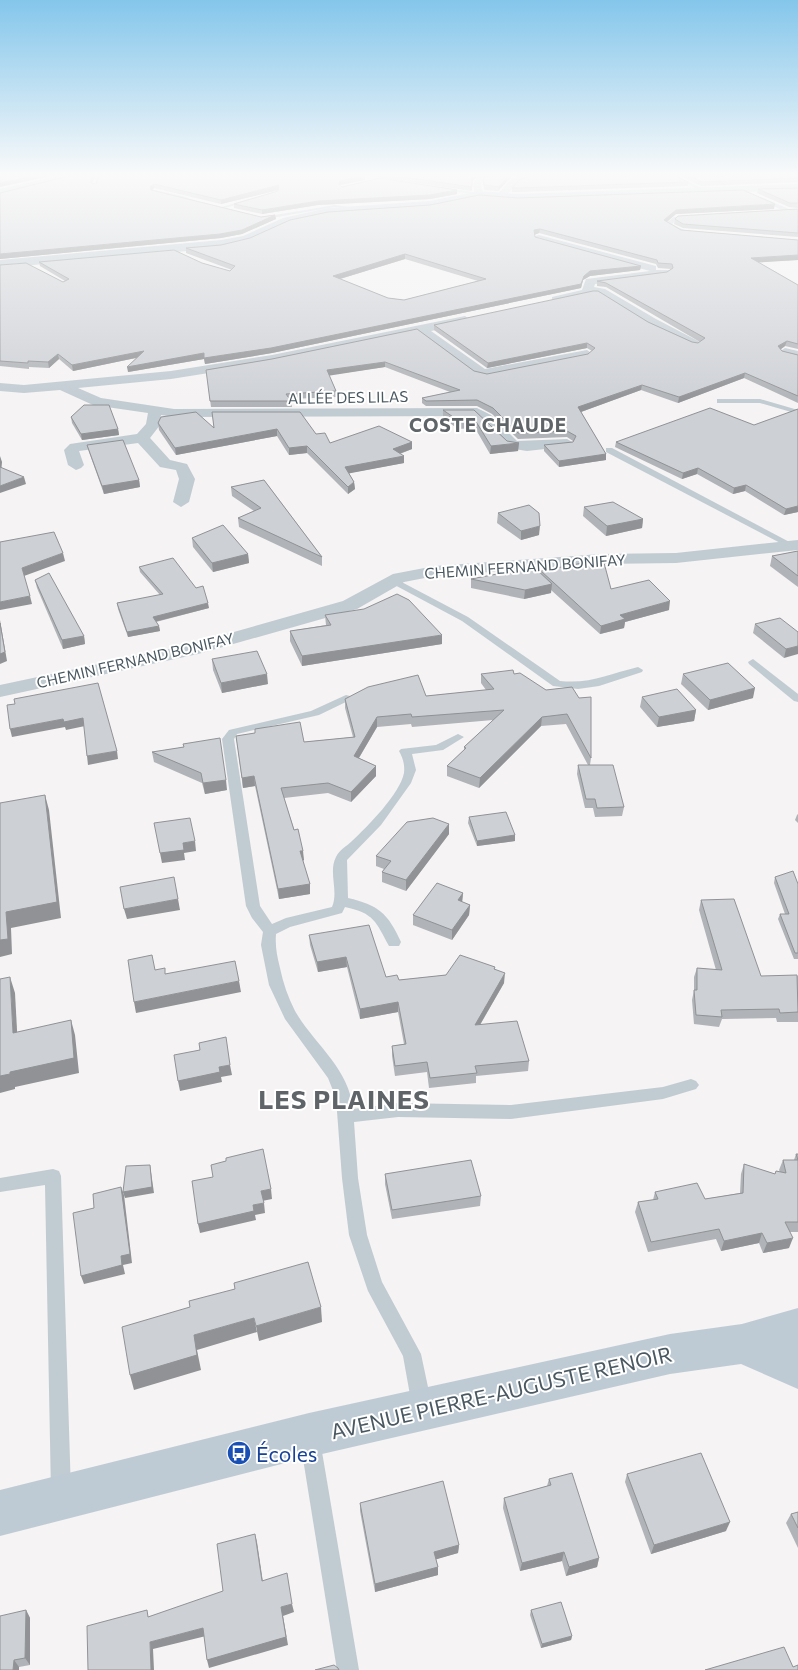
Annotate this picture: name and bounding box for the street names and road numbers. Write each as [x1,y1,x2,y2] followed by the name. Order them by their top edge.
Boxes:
[288,386,409,407] street label: ALLÉE DES LILAS
[424,550,627,582] street label: CHEMIN FERNAND BONIFAY
[35,628,236,691] street label: CHEMIN FERNAND BONIFAY
[328,1341,674,1443] street label: AVENUE PIERRE-AUGUSTE RENOIR

